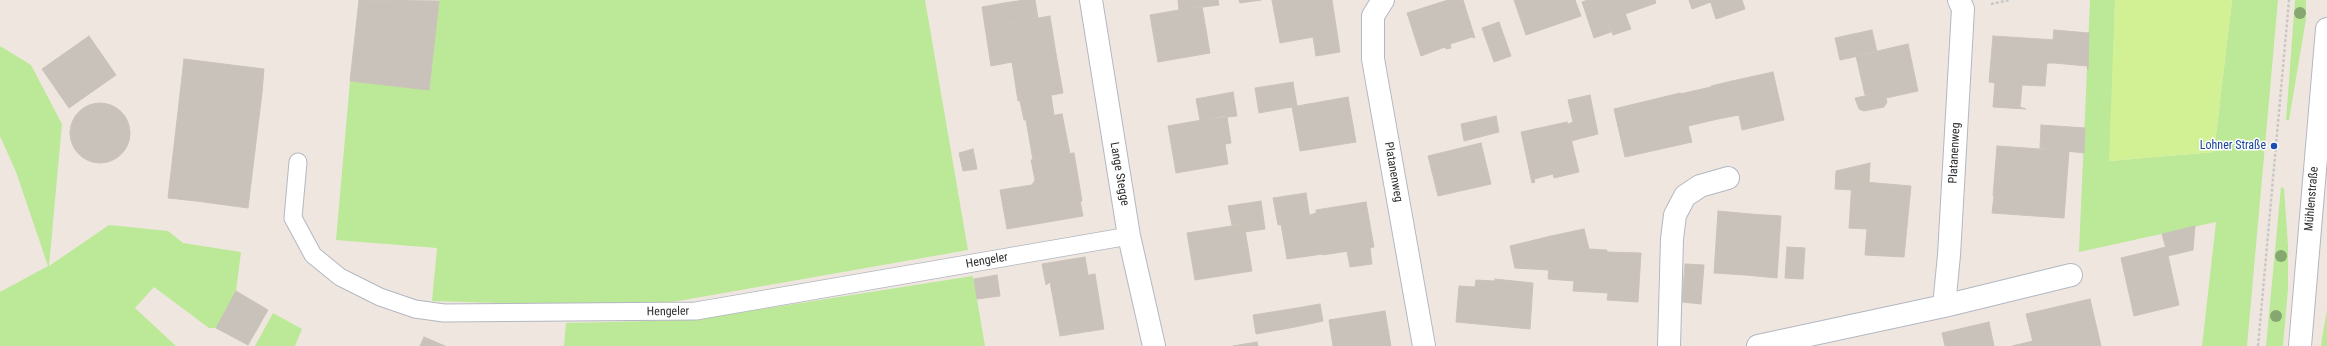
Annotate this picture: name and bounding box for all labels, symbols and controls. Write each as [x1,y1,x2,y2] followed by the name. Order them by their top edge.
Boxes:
[1946,122,1964,184] street label: Platanenweg
[2200,139,2266,153] place label: Lohner Straße
[1106,141,1132,207] street label: Lange Stegge
[1381,141,1405,203] street label: Platanenweg
[2269,141,2279,151] marker: Lohner Straße
[2302,166,2322,232] street label: Mühlenstraße
[965,250,1009,272] street label: Hengeler
[647,304,689,320] street label: Hengeler

